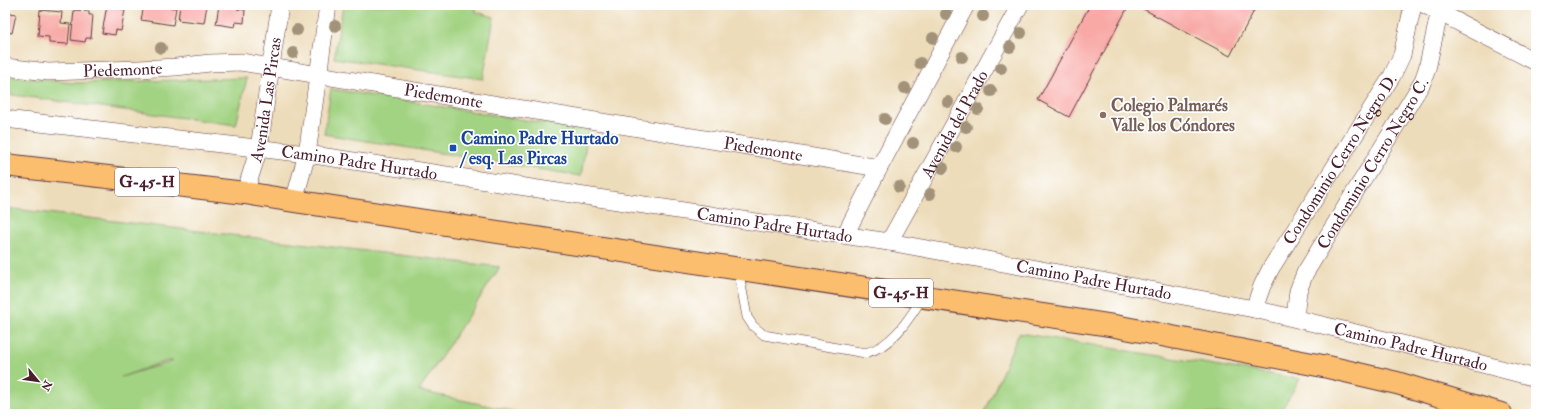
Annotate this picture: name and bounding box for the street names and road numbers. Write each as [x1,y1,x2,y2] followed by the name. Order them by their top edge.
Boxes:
[244,36,286,166] street label: Avenida Las Pircas
[83,57,163,81] street label: Piedemonte
[916,66,993,182] street label: Avenida del Prado
[1278,70,1401,248] street label: Condominio Cerro Negro D.
[1312,76,1433,253] street label: Condominio Cerro Negro C.
[403,79,485,113] street label: Piedemonte
[722,132,804,166] street label: Piedemonte
[280,141,439,184] street label: Camino Padre Hurtado
[115,168,179,196] road number: G-45-H
[695,203,854,247] street label: Camino Padre Hurtado
[1015,255,1173,304] street label: Camino Padre Hurtado
[869,279,933,307] road number: G-45-H
[1332,318,1490,376] street label: Camino Padre Hurtado

